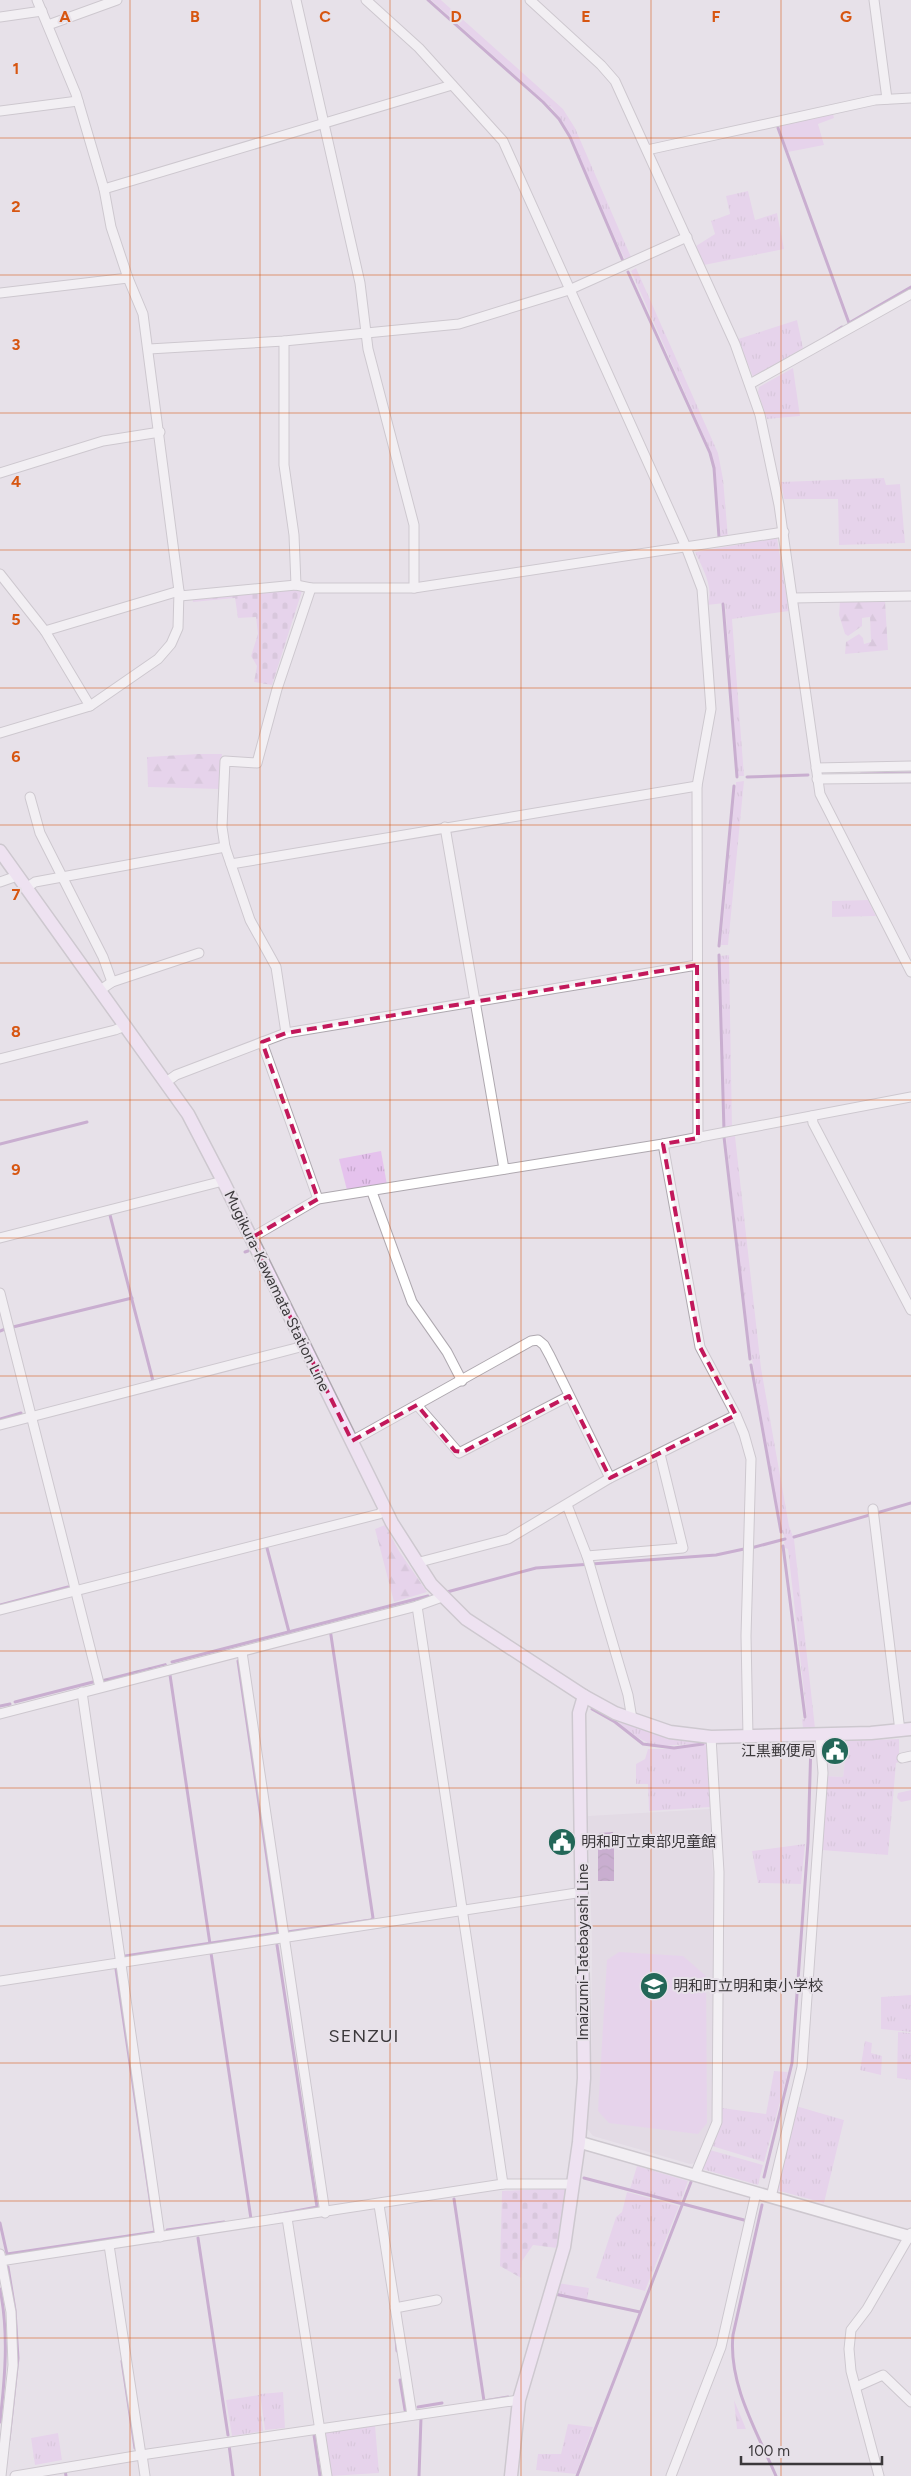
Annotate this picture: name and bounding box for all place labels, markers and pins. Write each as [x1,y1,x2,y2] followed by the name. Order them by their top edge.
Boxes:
[820,1736,850,1766] public building icon: 江黒郵便局
[741,1742,816,1760] place label: 江黒郵便局
[547,1827,577,1857] public building icon: 明和町立東部児童館
[581,1833,716,1851] place label: 明和町立東部児童館
[639,1971,669,2001] school or university icon: 明和町立明和東小学校
[673,1977,823,1995] place label: 明和町立明和東小学校

